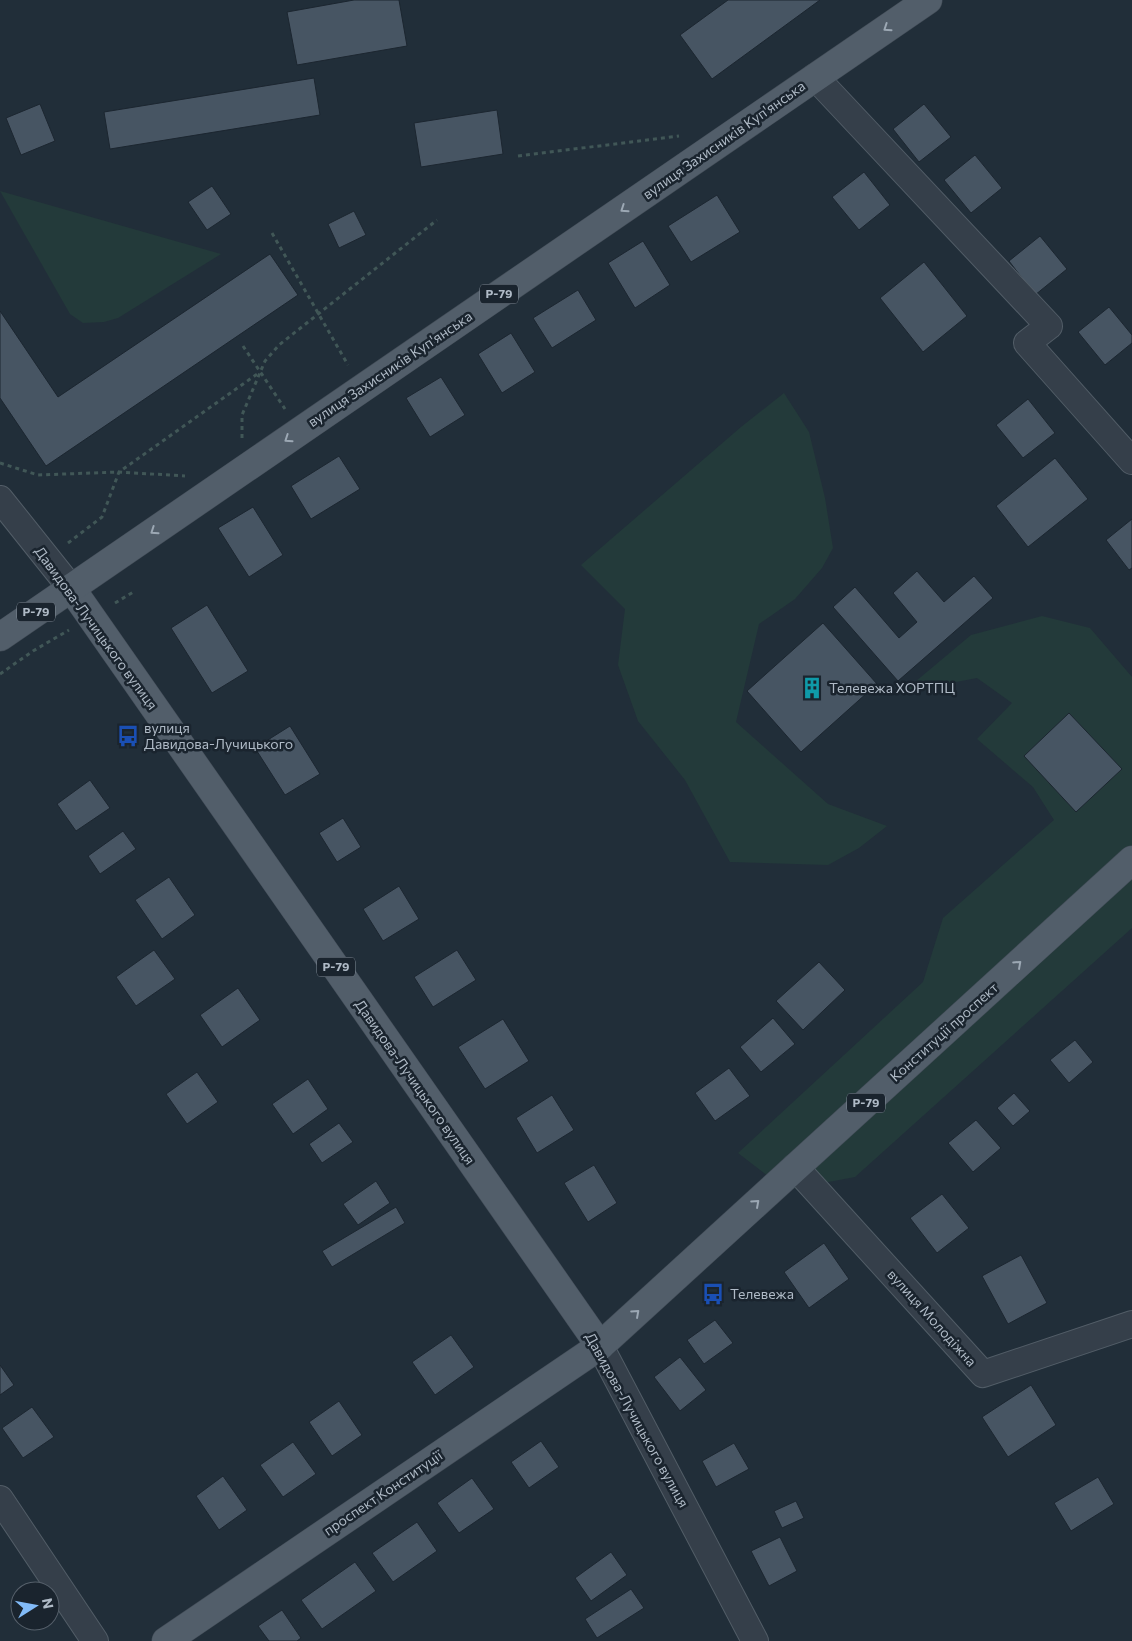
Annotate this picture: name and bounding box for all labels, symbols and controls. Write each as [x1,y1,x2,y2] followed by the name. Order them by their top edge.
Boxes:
[884,22,893,31] one-way arrow
[639,77,808,202] street label: вулиця Захисників Куп'янська
[620,203,629,212] one-way arrow
[480,284,518,304] road number: Р-79
[304,307,475,430] street label: вулиця Захисників Куп'янська
[284,433,293,443] one-way arrow
[150,525,159,534] one-way arrow
[31,543,161,713] street label: Давидова-Лучицького вулиця
[17,602,55,622] road number: Р-79
[799,675,825,701] building icon: Телевежа ХОРТПЦ
[829,679,955,696] place label: Телевежа ХОРТПЦ
[144,719,293,752] place label: вулиця Давидова-Лучицького
[115,723,141,749] bus stop icon: вулиця Давидова-Лучицького
[317,958,355,976] road number: Р-79
[1013,961,1022,970] one-way arrow
[886,978,1002,1085] street label: Конституції проспект
[352,996,479,1167] street label: Давидова-Лучицького вулиця
[847,1094,885,1112] road number: Р-79
[750,1200,759,1209] one-way arrow
[884,1266,980,1370] street label: вулиця Молодiжна
[700,1281,726,1307] bus stop icon: Телевежа
[730,1285,794,1302] place label: Телевежа
[630,1310,639,1319] one-way arrow
[582,1329,693,1510] street label: Давидова-Лучицького вулиця
[320,1446,446,1539] street label: проспект Конституції
[10,1581,60,1631] north arrow
[39,1597,58,1610] text: N

